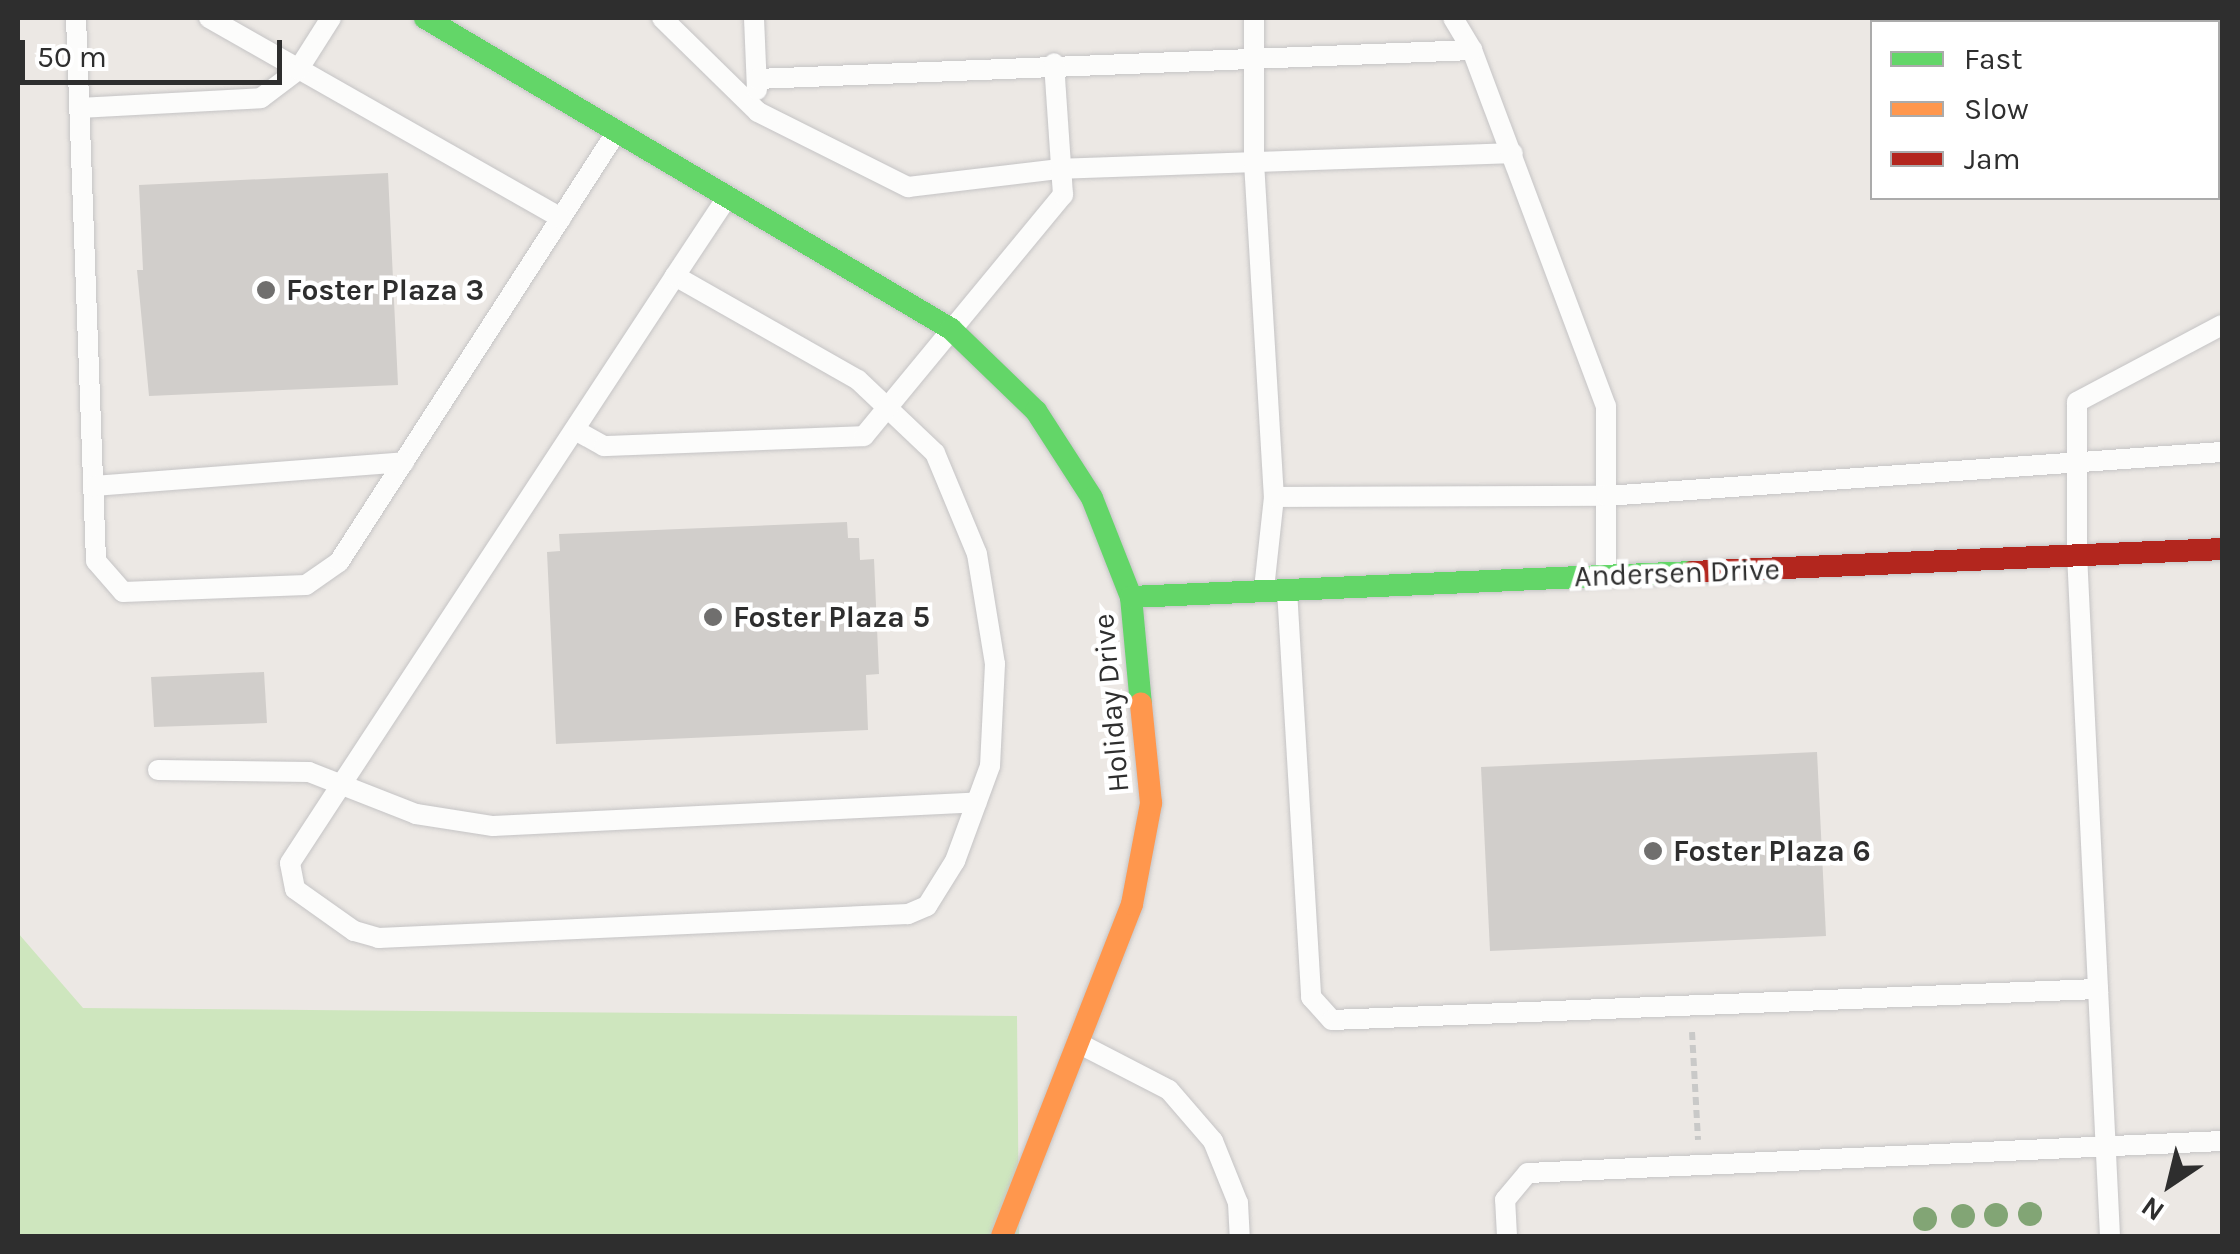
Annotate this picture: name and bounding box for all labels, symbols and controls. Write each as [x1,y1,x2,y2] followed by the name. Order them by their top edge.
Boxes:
[25,20,288,82] scale bar
[1870,20,2220,200] legend
[37,39,107,75] text: 50 m
[1964,41,2023,77] text: Fast
[1964,91,2029,127] text: Slow
[1964,141,2021,177] text: Jam
[286,272,484,308] place label: Foster Plaza 3
[255,279,277,301] marker: Foster Plaza 3
[1574,551,1780,595] street label: Andersen Drive
[733,599,930,635] place label: Foster Plaza 5
[702,606,724,628] marker: Foster Plaza 5
[1085,612,1137,794] street label: Holiday Drive
[1673,833,1871,869] place label: Foster Plaza 6
[1642,840,1664,862] marker: Foster Plaza 6
[2120,1134,2220,1234] north arrow
[2135,1190,2170,1228] text: N

